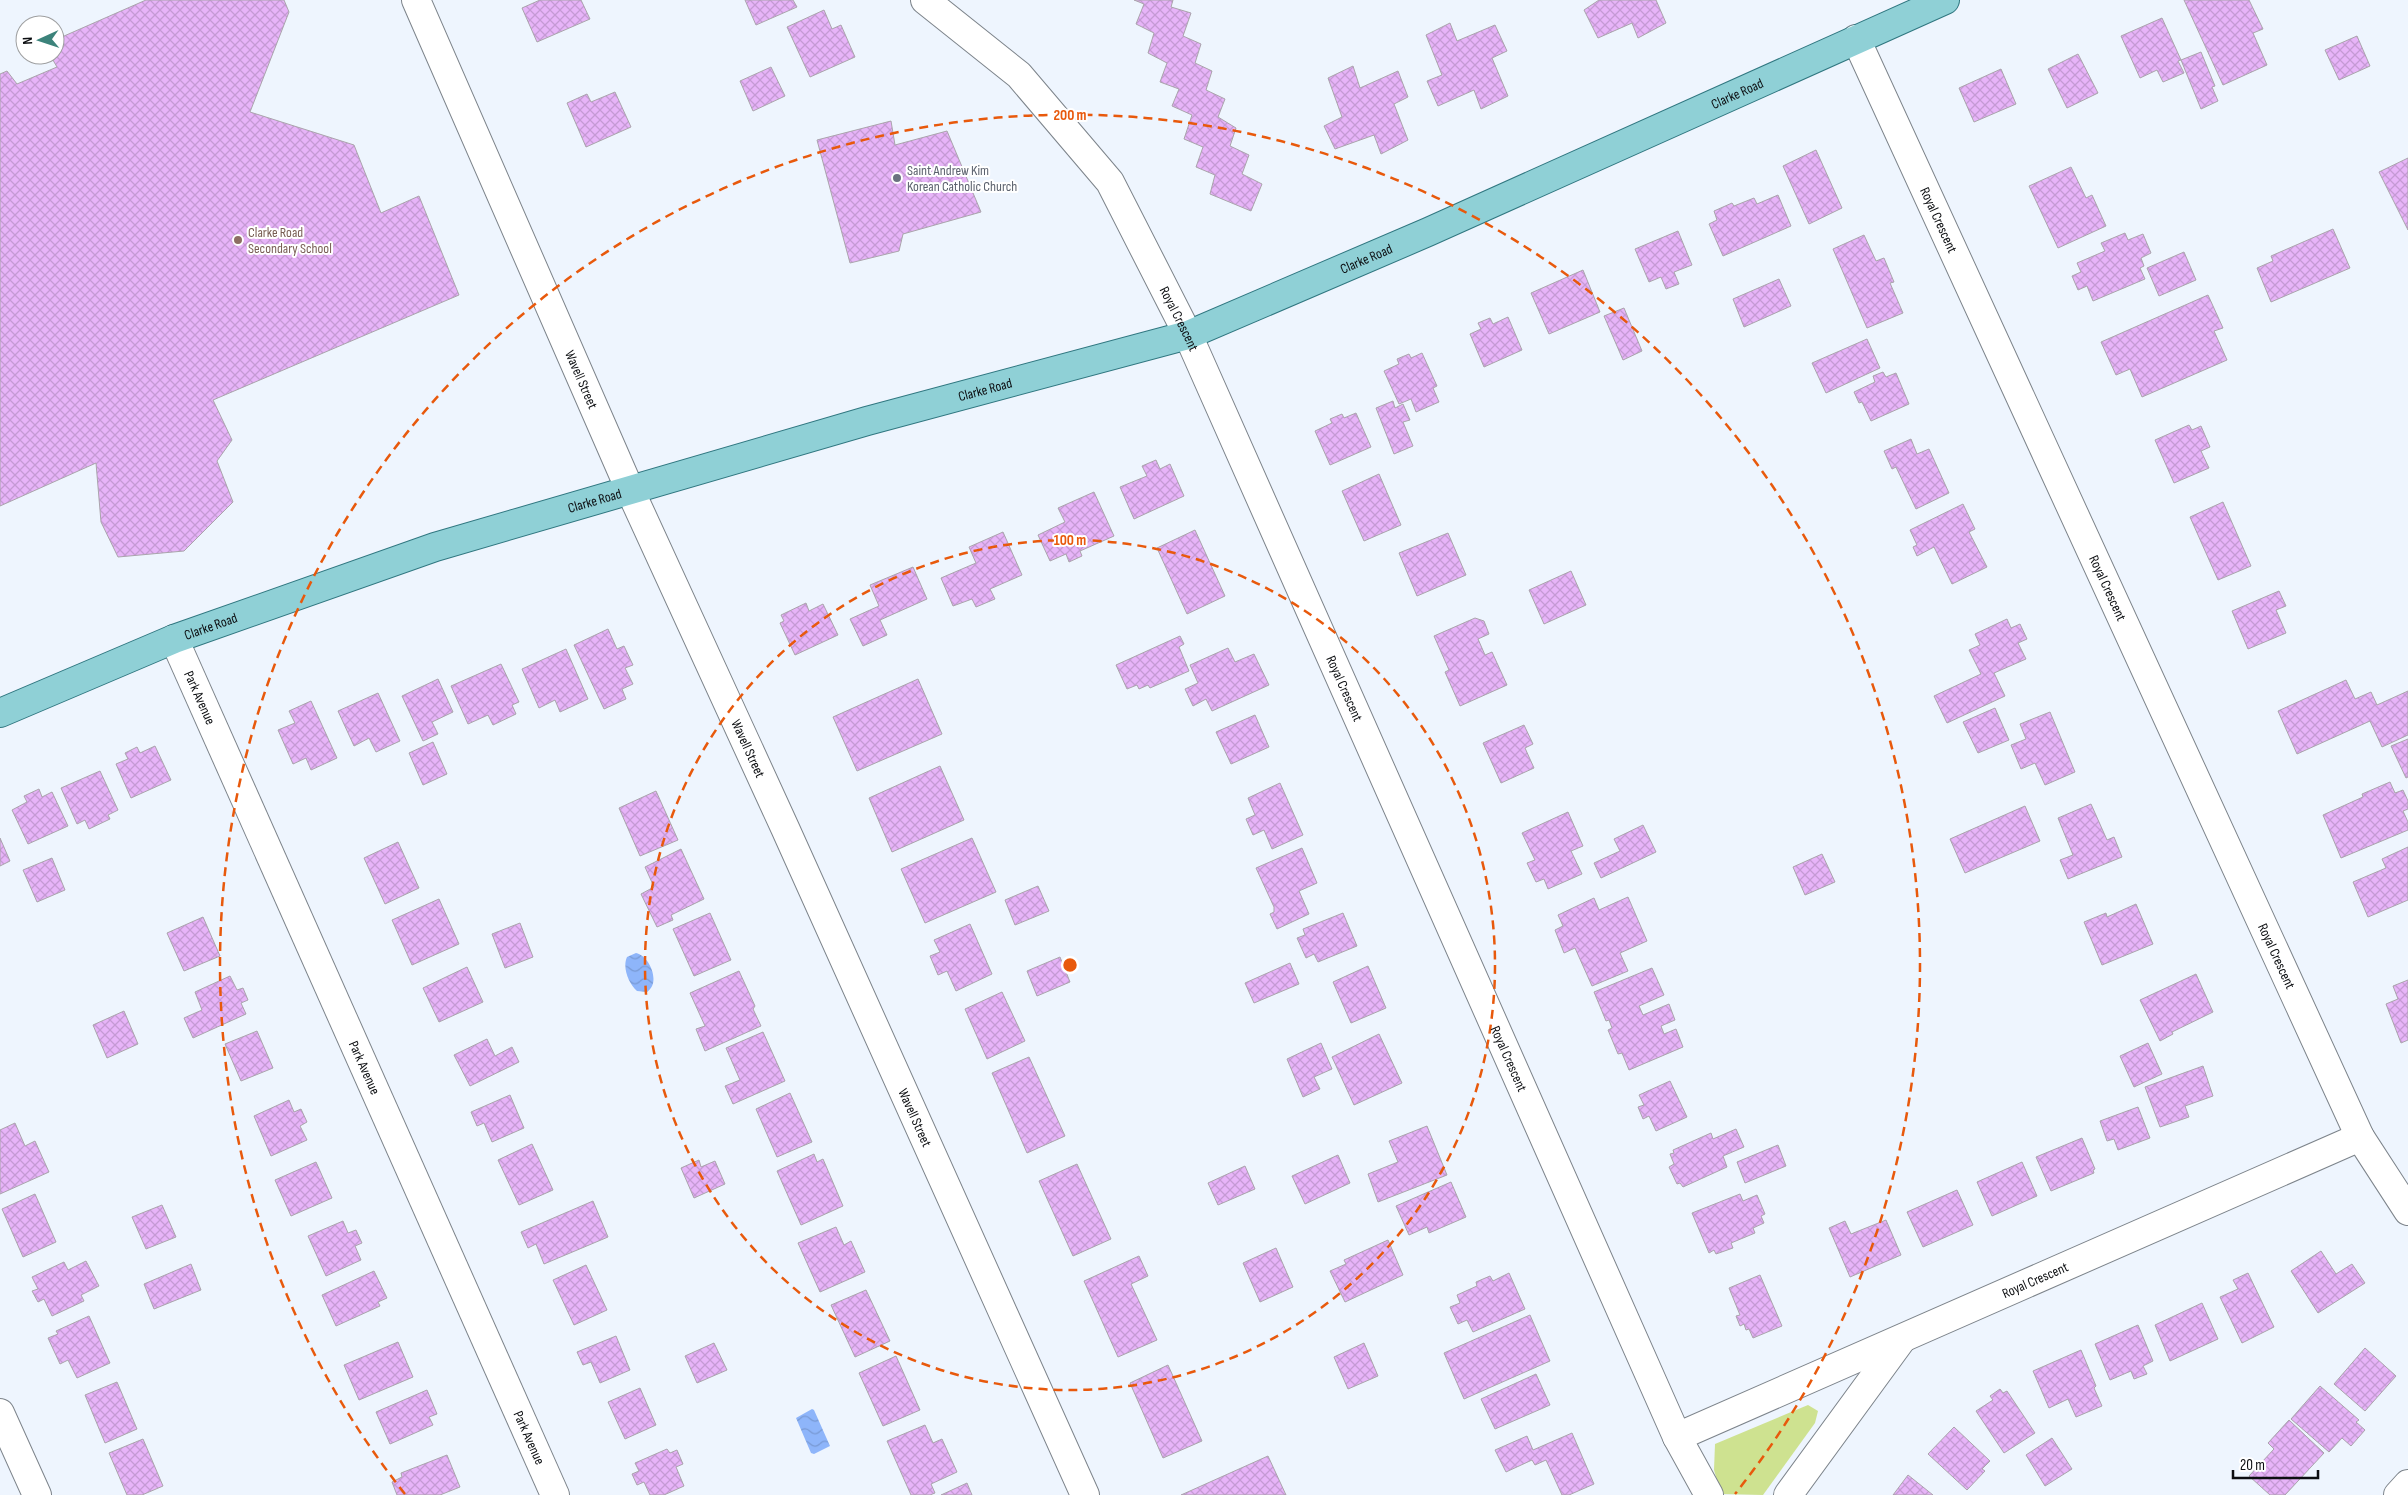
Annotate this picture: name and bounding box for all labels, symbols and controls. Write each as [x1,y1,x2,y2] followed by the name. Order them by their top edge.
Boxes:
[15,15,65,65] north arrow
[19,36,36,45] text: N
[1708,74,1766,112] street label: Clarke Road
[1053,106,1087,125] text: 200 m
[907,162,1017,195] place label: Saint Andrew Kim Korean Catholic Church
[891,172,903,184] marker: Saint Andrew Kim Korean Catholic Church
[1917,184,1961,255] street label: Royal Crescent
[248,224,332,257] place label: Clarke Road Secondary School
[232,234,244,246] marker: Clarke Road Secondary School
[1337,240,1395,277] street label: Clarke Road
[1156,283,1203,354] street label: Royal Crescent
[561,348,602,411] street label: Wavell Street
[956,374,1014,405] street label: Clarke Road
[566,485,624,516] street label: Clarke Road
[1054,531,1086,550] text: 100 m
[2086,552,2130,623] street label: Royal Crescent
[182,609,240,643] street label: Clarke Road
[1323,653,1367,724] street label: Royal Crescent
[181,668,219,727] street label: Park Avenue
[728,717,769,780] street label: Wavell Street
[2255,921,2299,991] street label: Royal Crescent
[1061,956,1079,974] centre of rings
[1487,1023,1531,1094] street label: Royal Crescent
[345,1038,384,1097] street label: Park Avenue
[895,1086,936,1149] street label: Wavell Street
[1999,1258,2071,1302] street label: Royal Crescent
[510,1408,549,1467] street label: Park Avenue
[2233,1448,2318,1480] scale bar
[2240,1456,2265,1475] text: 20 m

